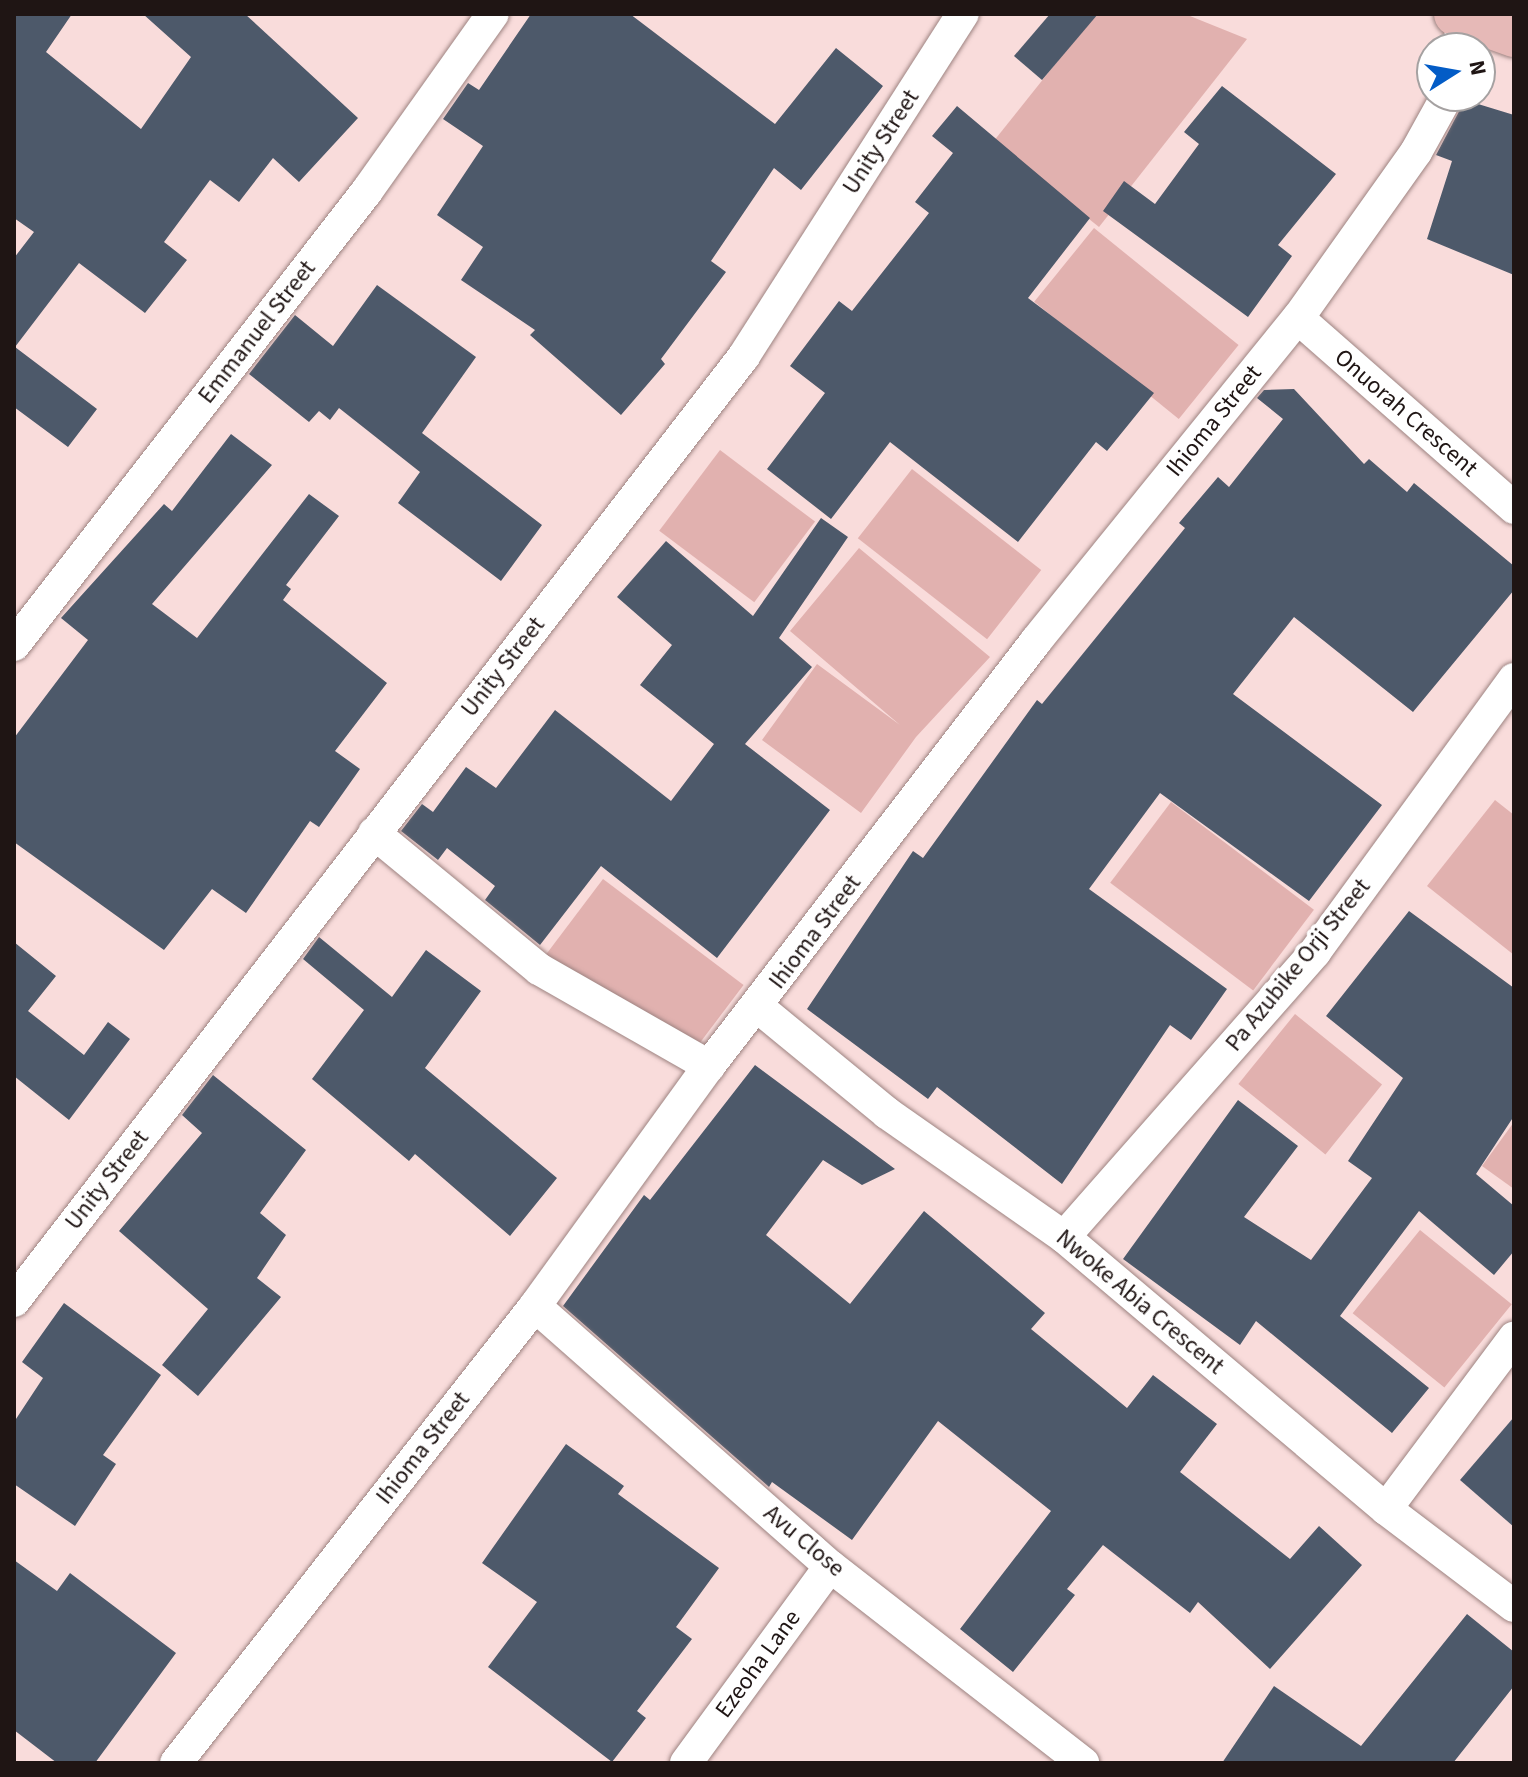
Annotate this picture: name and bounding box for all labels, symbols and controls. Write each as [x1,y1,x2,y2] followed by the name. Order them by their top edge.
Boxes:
[1416,32,1496,112] north arrow
[1460,58,1495,78] text: N
[837,84,925,200] street label: Unity Street
[192,255,322,409] street label: Emmanuel Street
[1329,343,1483,483] street label: Onuorah Crescent
[1160,359,1268,483] street label: Ihioma Street
[455,611,551,723] street label: Unity Street
[763,869,867,995] street label: Ihioma Street
[1220,873,1376,1057] street label: Pa Azubike Orji Street
[59,1124,155,1236] street label: Unity Street
[1050,1223,1230,1381] street label: Nwoke Abia Crescent
[370,1386,476,1510] street label: Ihioma Street
[758,1499,850,1583] street label: Avu Close
[709,1604,807,1724] street label: Ezeoha Lane

